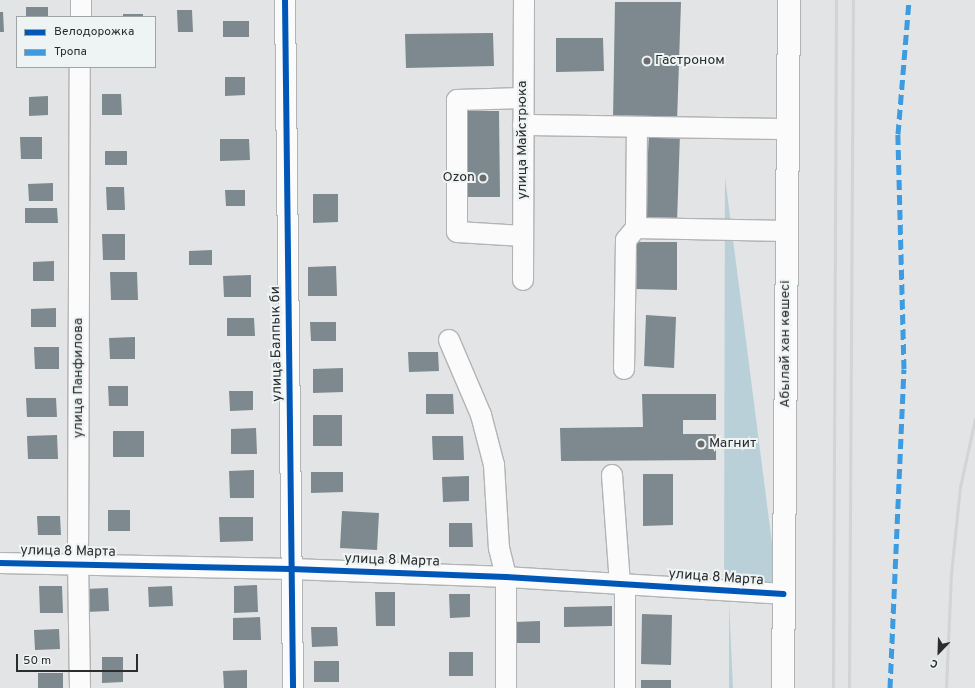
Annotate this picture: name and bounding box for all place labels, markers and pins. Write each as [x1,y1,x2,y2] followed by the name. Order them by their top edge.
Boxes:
[655,53,725,69] place label: Гастроном
[642,56,652,66] marker: Гастроном
[442,170,475,186] place label: Ozon
[478,173,488,183] marker: Ozon
[709,436,756,452] place label: Магнит
[696,439,706,449] marker: Магнит

